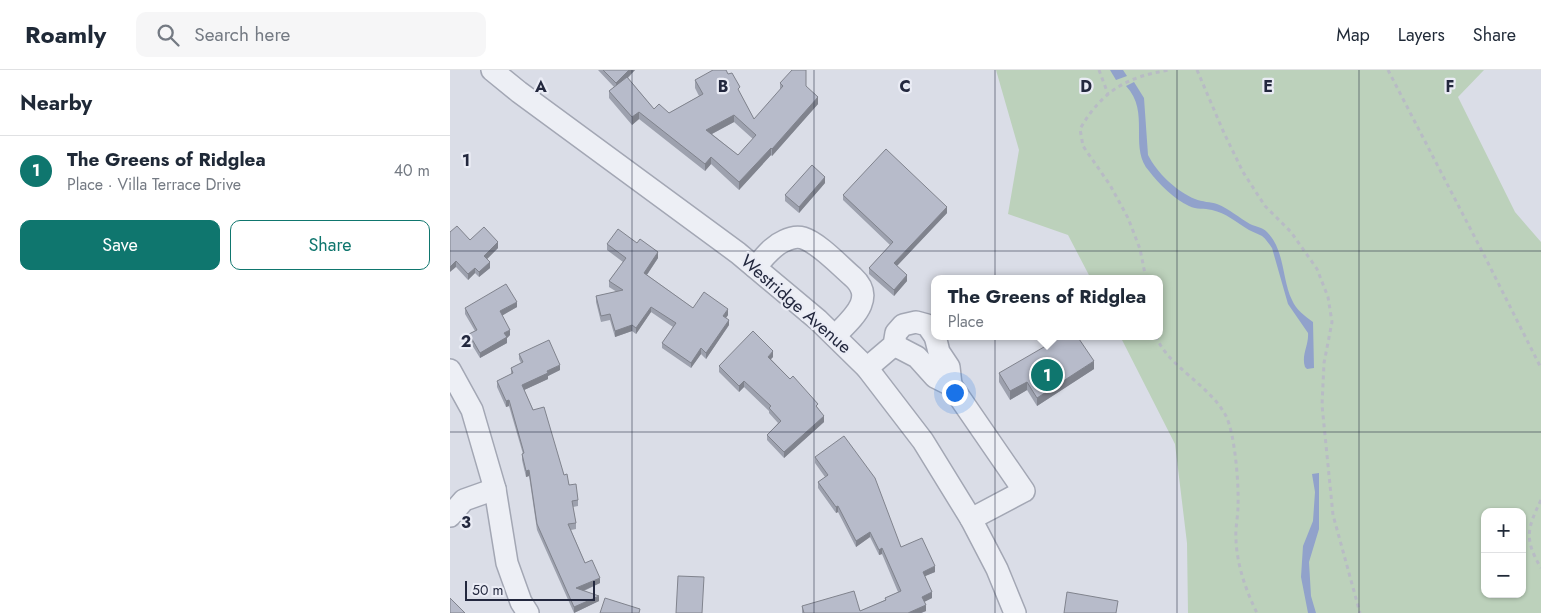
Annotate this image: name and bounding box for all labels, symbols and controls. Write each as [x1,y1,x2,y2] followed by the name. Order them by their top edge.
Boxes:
[136,12,486,57] search box
[25,17,106,52] text: Roamly
[154,21,182,49] icon: search
[194,21,290,48] text: Search here
[1336,22,1370,48] text: Map
[1398,22,1445,48] text: Layers
[1473,22,1516,48] text: Share
[534,75,547,98] text: A
[718,75,728,98] text: B
[899,75,911,98] text: C
[1080,75,1092,98] text: D
[1263,75,1273,98] text: E
[1446,75,1454,98] text: F
[20,88,92,118] text: Nearby
[67,146,266,173] text: The Greens of Ridglea
[462,149,470,172] text: 1
[32,159,40,182] text: 1
[394,159,430,182] text: 40 m
[67,173,241,196] text: Place · Villa Terrace Drive
[20,220,220,270] button: Save
[230,220,430,270] button: Share
[735,248,857,360] street label: Westridge Avenue
[931,275,1163,340] popup
[948,283,1146,310] text: The Greens of Ridglea
[948,310,984,333] text: Place
[461,330,471,353] text: 2
[1031,356,1063,394] pin: 1
[942,380,968,406] your location
[1481,508,1526,598] map controls
[1481,508,1526,553] button: +
[461,511,471,534] text: 3
[1481,553,1526,598] button: −
[465,578,595,601] scale bar
[472,580,503,600] text: 50 m

